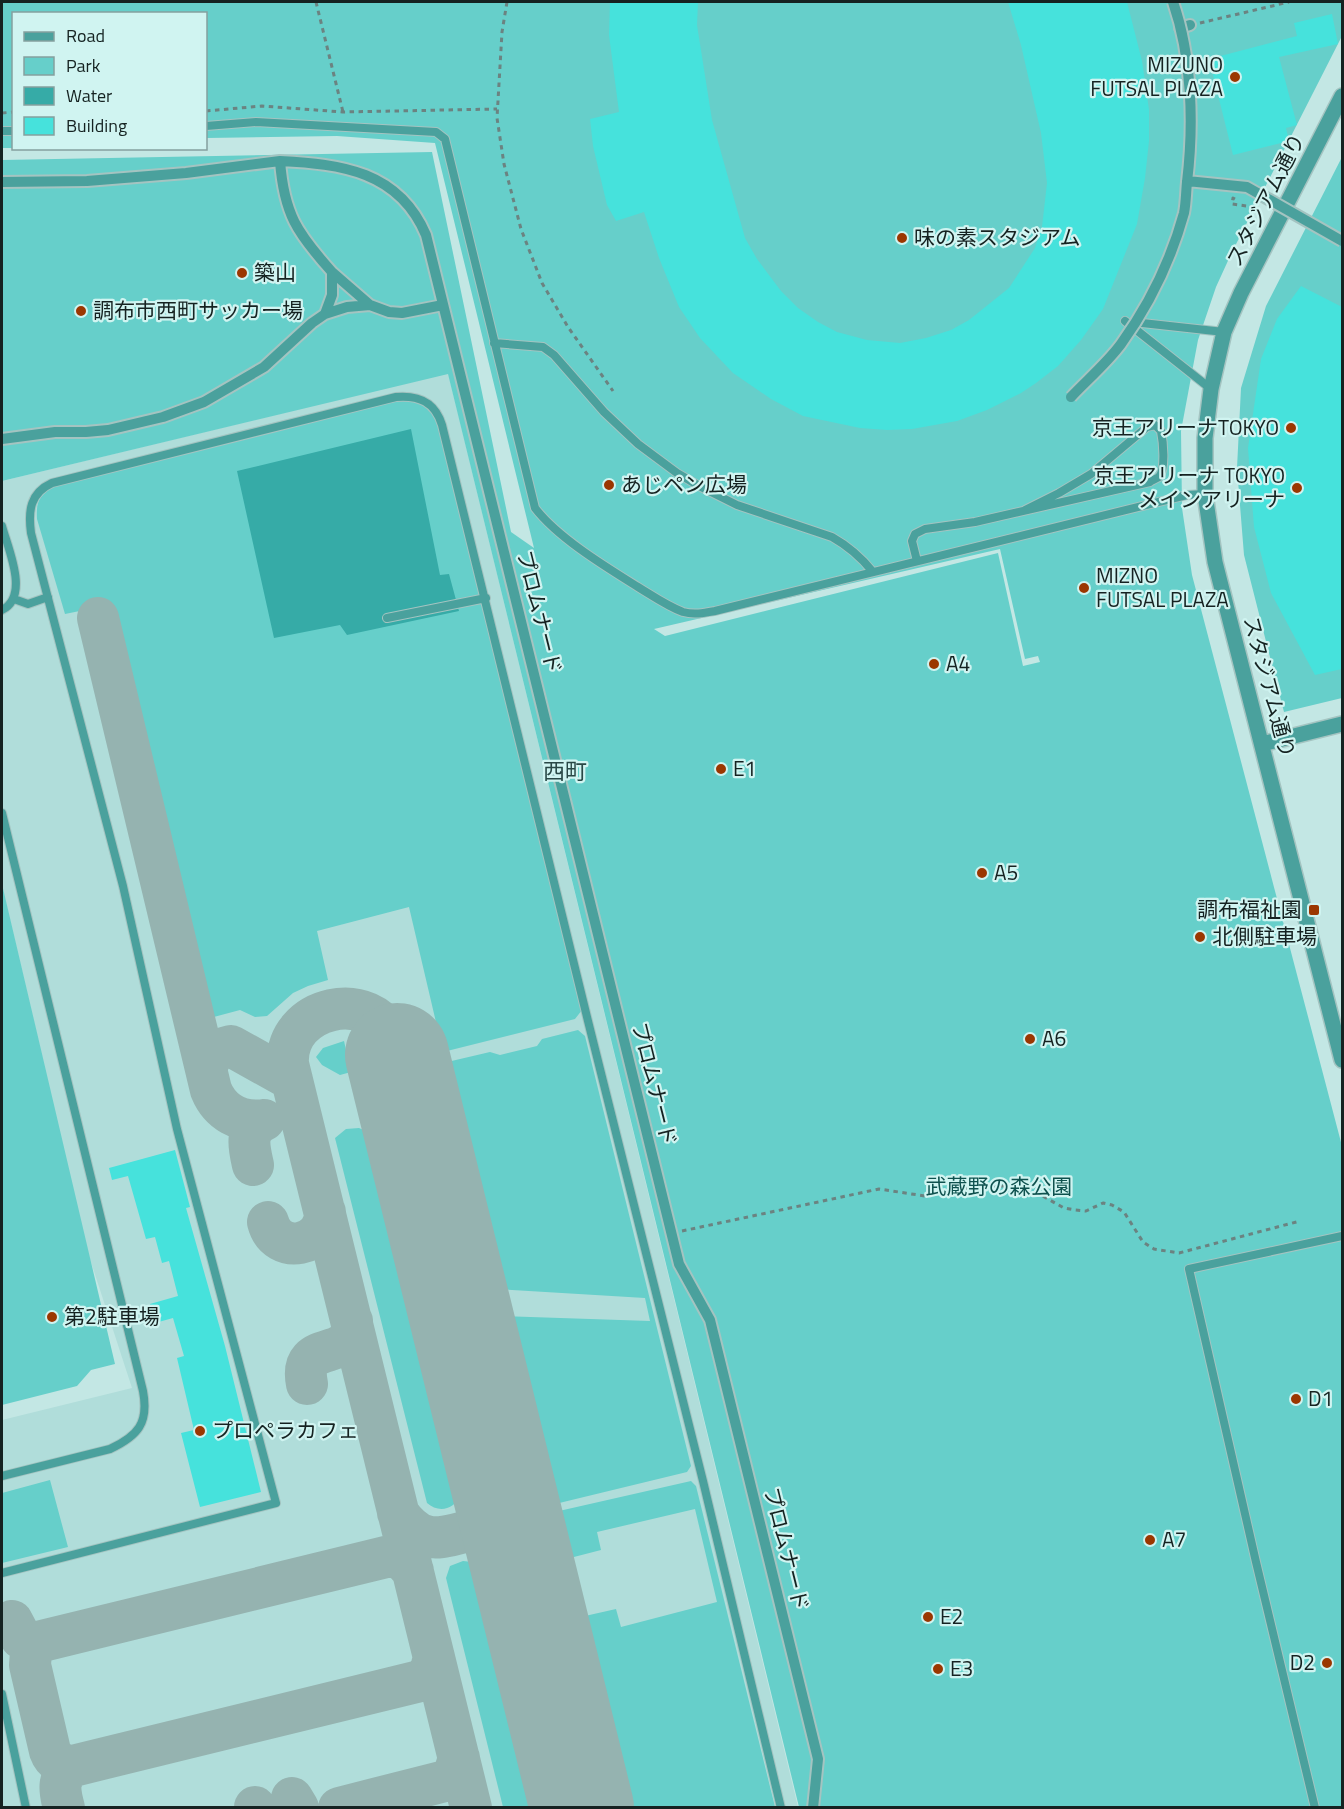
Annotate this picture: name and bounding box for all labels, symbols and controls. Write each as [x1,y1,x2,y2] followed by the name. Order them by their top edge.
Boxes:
[12,12,207,150] legend
[66,22,105,49] text: Road
[1090,48,1223,104] place label: MIZUNO FUTSAL PLAZA
[66,52,101,79] text: Park
[1228,70,1242,84] marker: MIZUNO FUTSAL PLAZA
[66,82,112,109] text: Water
[66,112,127,139] text: Building
[1218,127,1312,272] street label: スタジアム通り
[914,221,1081,253] place label: 味の素スタジアム
[895,231,909,245] marker: 味の素スタジアム
[254,256,296,288] place label: 築山
[235,266,249,280] marker: 築山
[93,294,303,326] place label: 調布市西町サッカー場
[74,304,88,318] marker: 調布市西町サッカー場
[1092,411,1279,443] place label: 京王アリーナTOKYO
[1284,421,1298,435] marker: 京王アリーナTOKYO
[1093,459,1285,515] place label: 京王アリーナ TOKYO メインアリーナ
[621,468,747,500] place label: あじペン広場
[602,478,616,492] marker: あじペン広場
[1290,481,1304,495] marker: 京王アリーナ TOKYO メインアリーナ
[509,547,571,677] street label: プロムナード
[1096,559,1229,615] place label: MIZNO FUTSAL PLAZA
[1077,581,1091,595] marker: MIZNO FUTSAL PLAZA
[1236,612,1304,761] street label: スタジアム通り
[946,647,970,679] place label: A4
[927,657,941,671] marker: A4
[733,752,756,784] place label: E1
[543,754,587,788] district label: 西町
[714,762,728,776] marker: E1
[994,856,1018,888] place label: A5
[975,866,989,880] marker: A5
[1197,893,1302,925] place label: 調布福祉園
[1307,903,1321,917] marker: 調布福祉園
[1212,920,1317,952] place label: 北側駐車場
[1193,930,1207,944] marker: 北側駐車場
[624,1019,686,1149] street label: プロムナード
[1042,1022,1066,1054] place label: A6
[1023,1032,1037,1046] marker: A6
[926,1170,1073,1202] park label: 武蔵野の森公園
[64,1300,160,1332] place label: 第2駐車場
[45,1310,59,1324] marker: 第2駐車場
[1308,1382,1333,1414] place label: D1
[1289,1392,1303,1406] marker: D1
[212,1414,359,1446] place label: プロペラカフェ
[193,1424,207,1438] marker: プロペラカフェ
[756,1484,818,1614] street label: プロムナード
[1162,1523,1186,1555] place label: A7
[1143,1533,1157,1547] marker: A7
[940,1600,963,1632] place label: E2
[921,1610,935,1624] marker: E2
[1290,1646,1315,1678] place label: D2
[950,1652,973,1684] place label: E3
[1320,1656,1334,1670] marker: D2
[931,1662,945,1676] marker: E3

